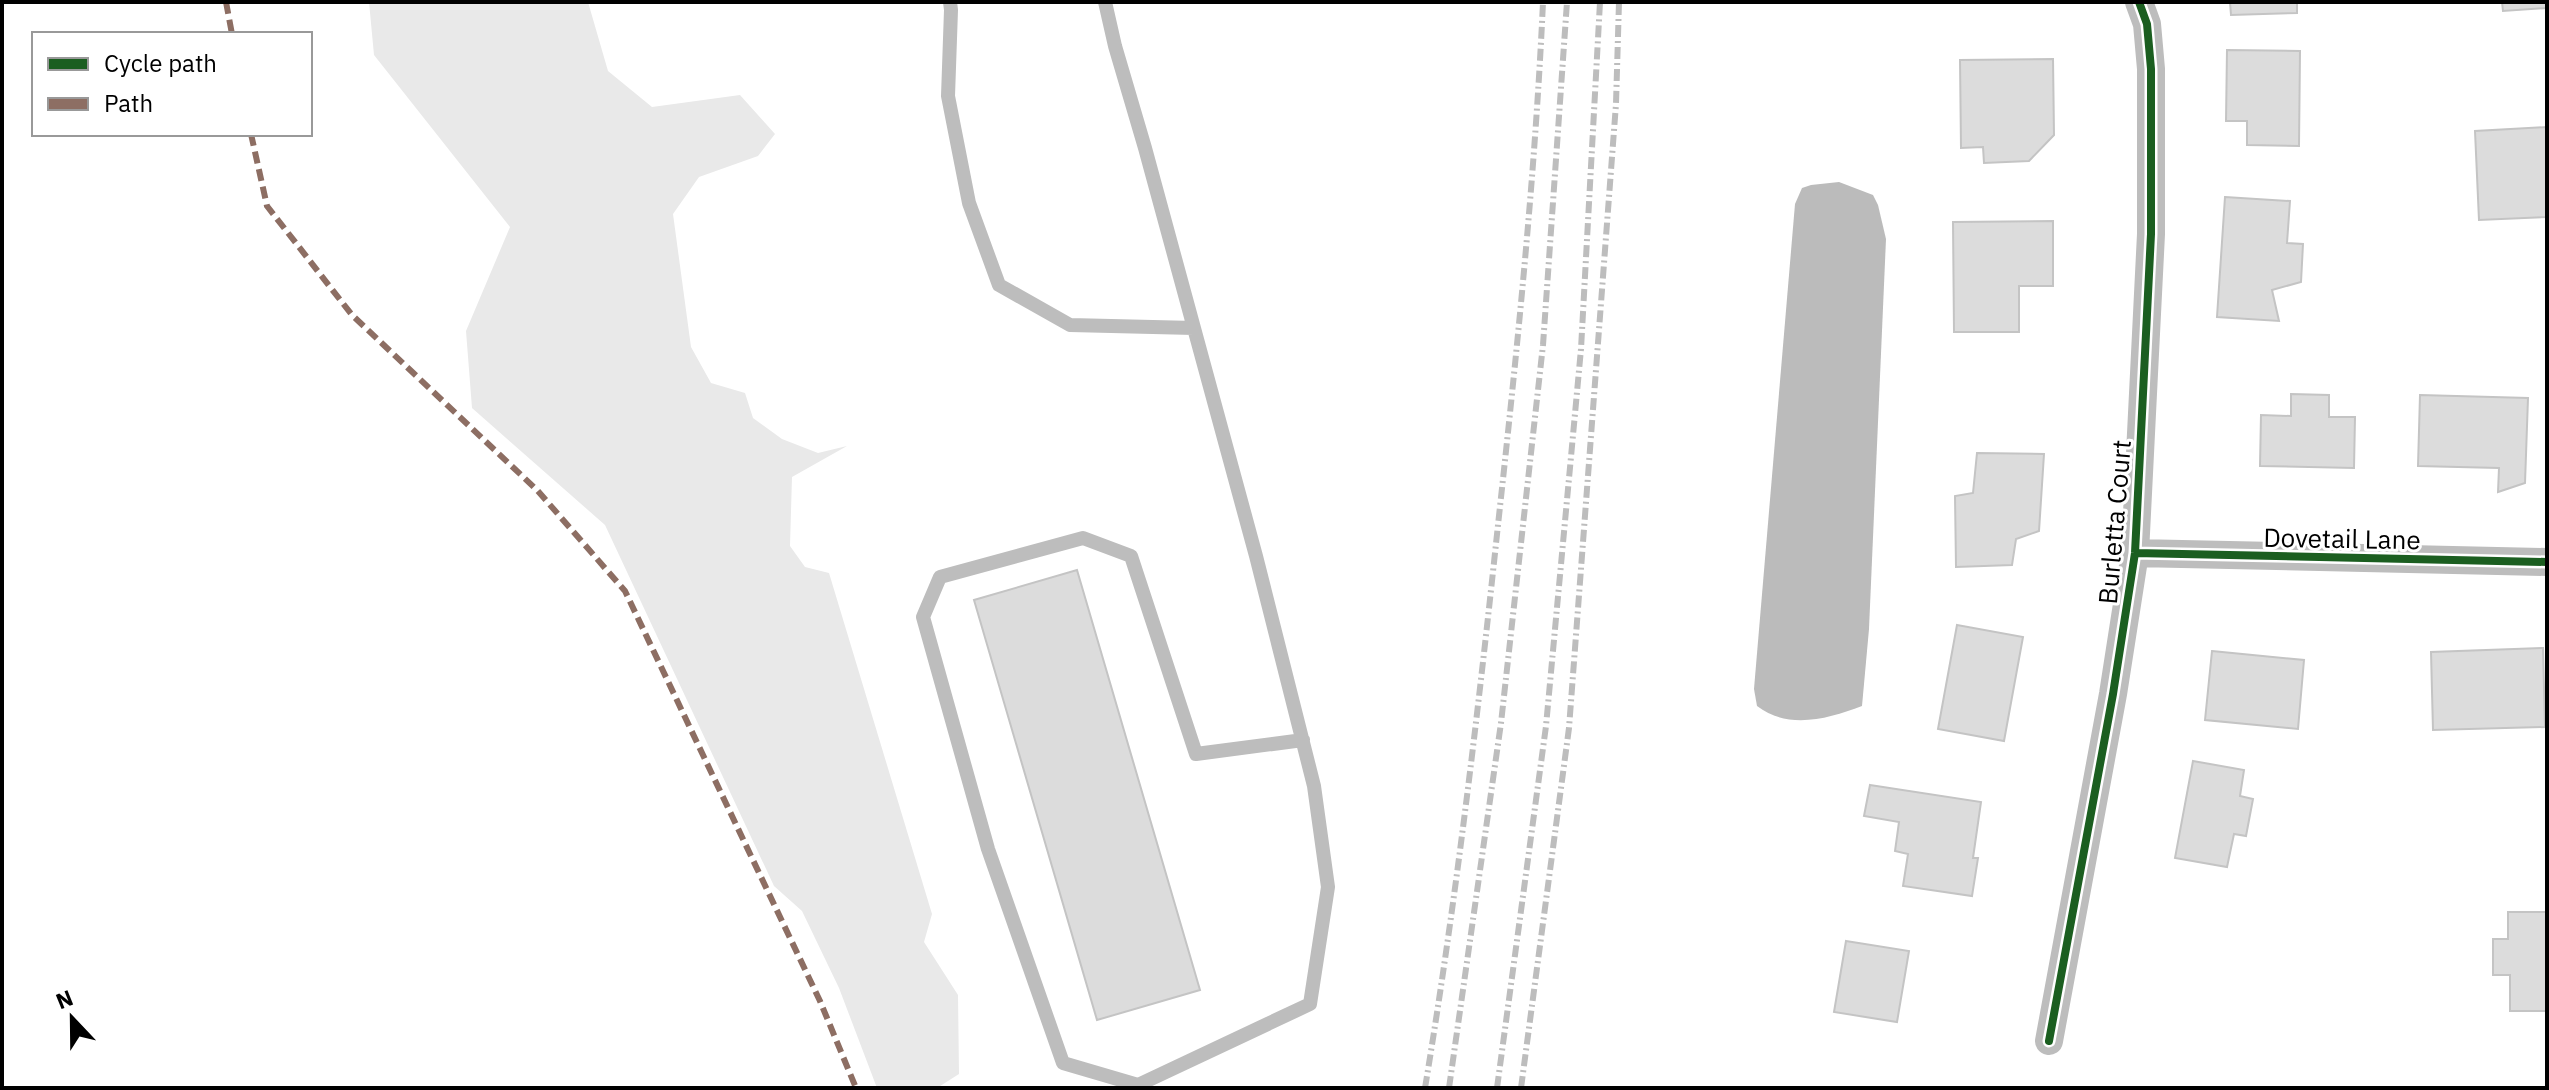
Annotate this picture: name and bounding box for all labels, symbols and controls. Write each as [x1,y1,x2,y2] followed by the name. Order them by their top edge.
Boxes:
[32,32,312,136] legend
[104,47,217,79] text: Cycle path
[104,87,153,119] text: Path
[2090,438,2138,606] street label: Burletta Court
[2263,520,2421,556] street label: Dovetail Lane
[32,978,112,1058] north arrow
[52,983,77,1015] text: N

